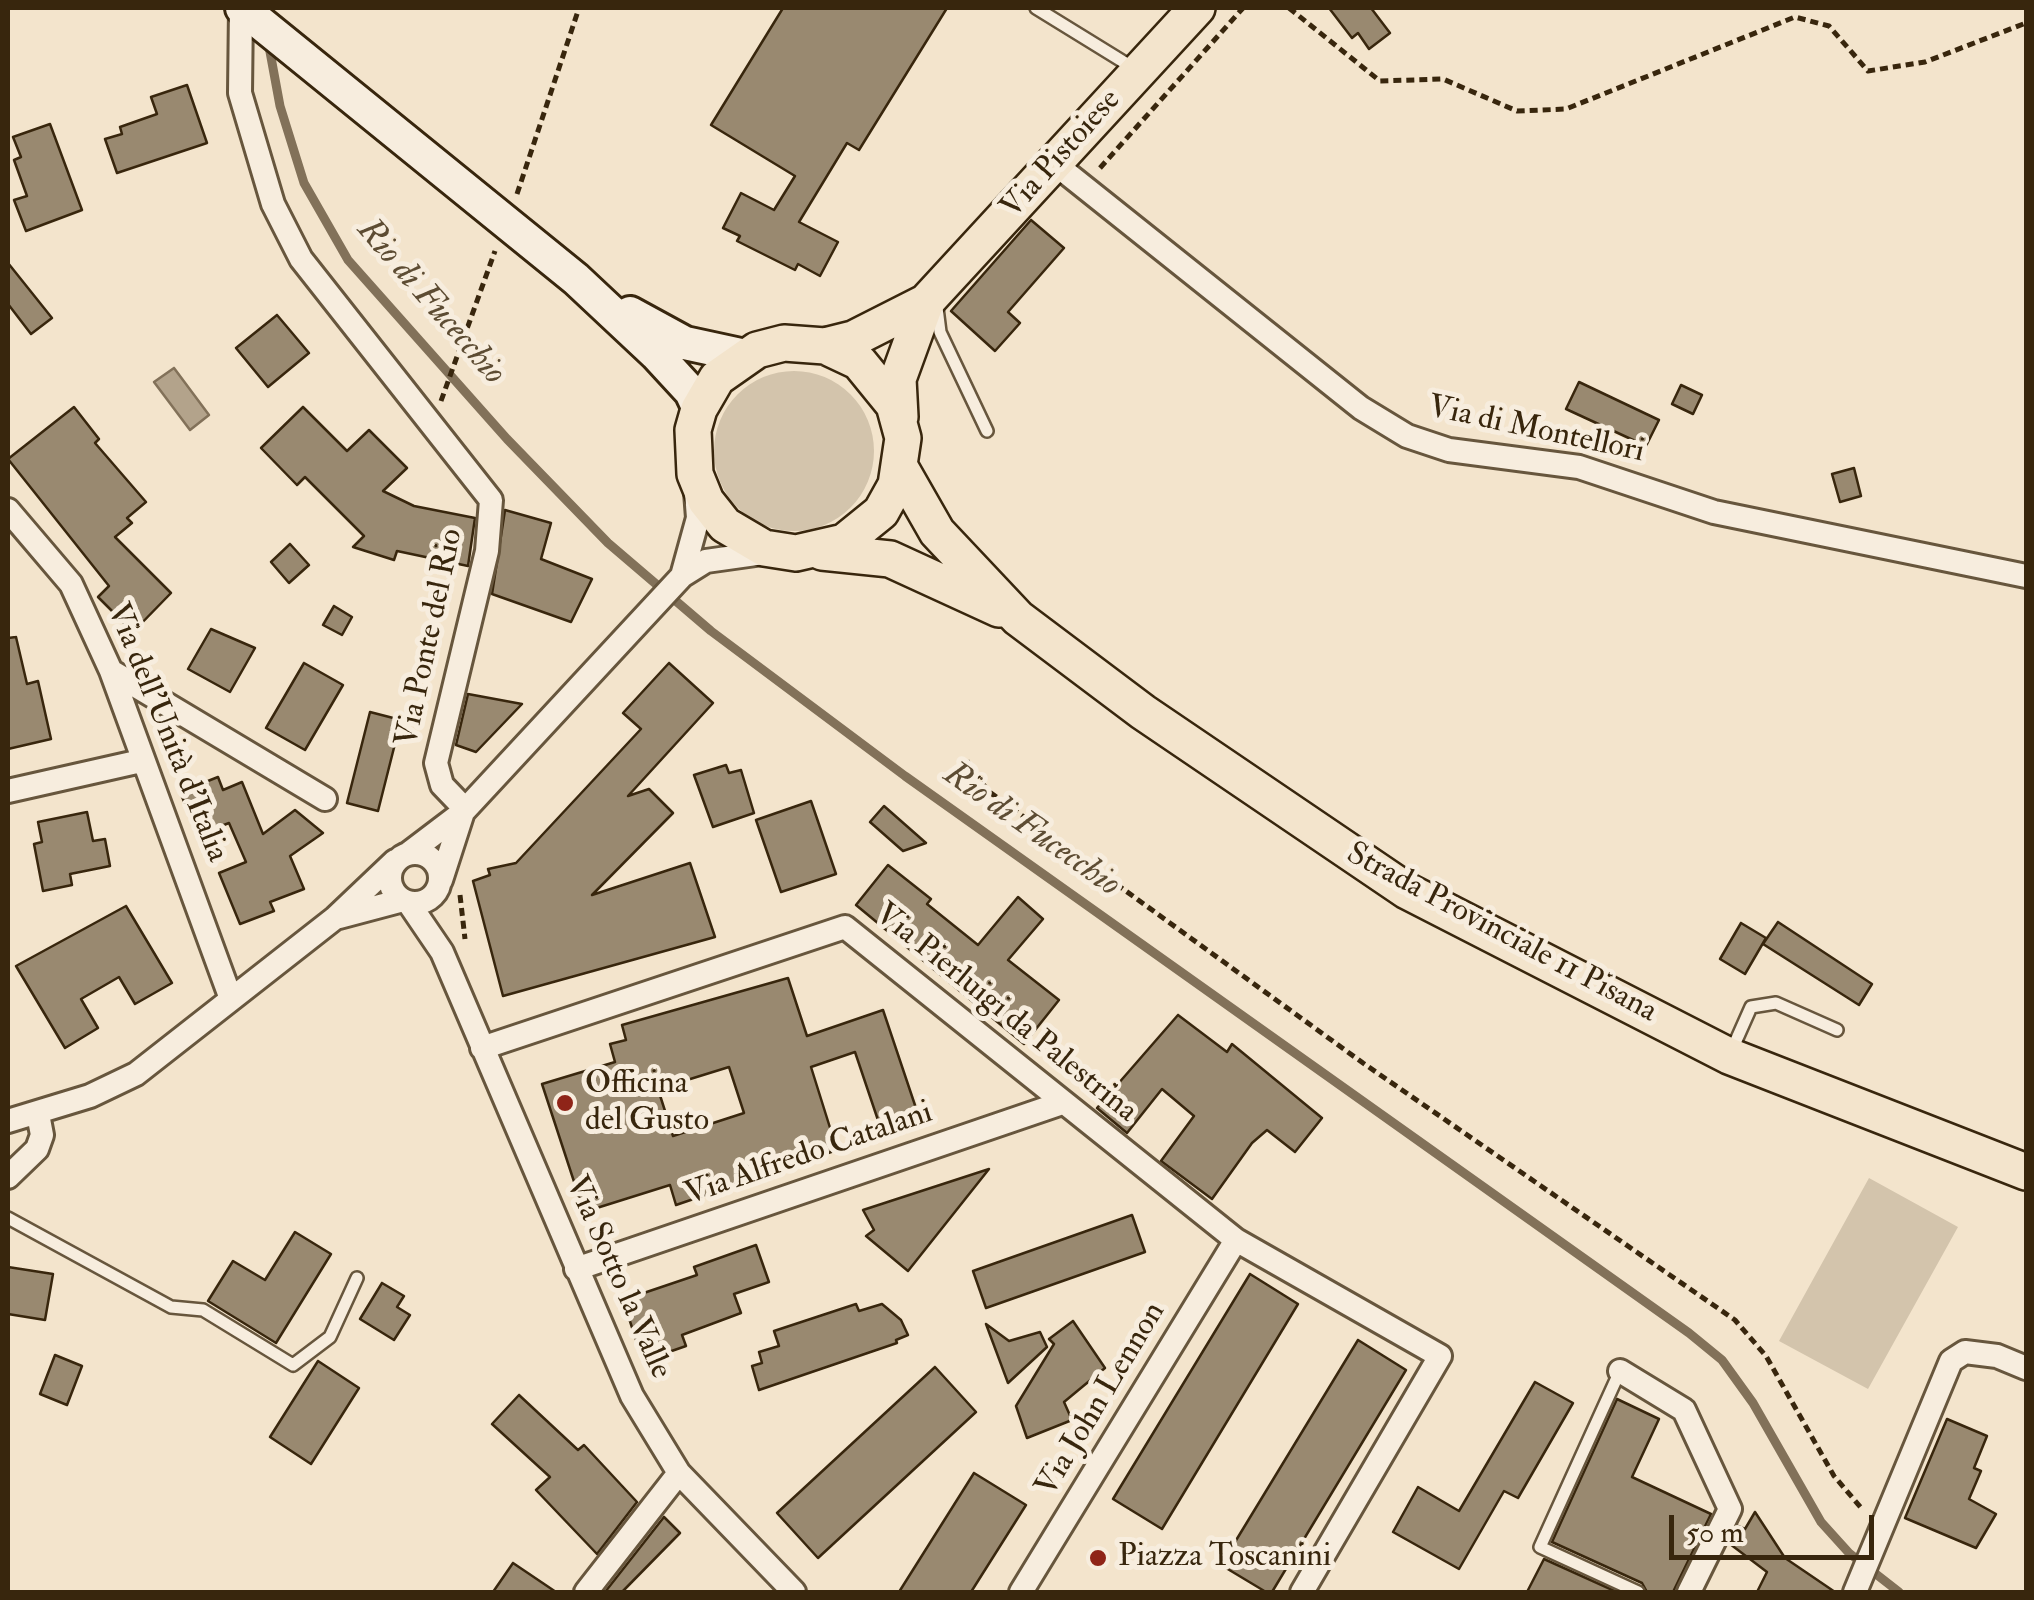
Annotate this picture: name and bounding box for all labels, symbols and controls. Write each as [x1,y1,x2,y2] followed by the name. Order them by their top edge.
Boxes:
[994,82,1130,228] street label: Via Pistoiese
[347,211,513,395] water label: Rio di Fucecchio
[1424,389,1648,473] street label: Via di Montellori
[389,526,473,750] street label: Via Ponte del Rio
[97,598,235,868] street label: Via dell'Unità d'Italia
[934,755,1128,907] water label: Rio di Fucecchio
[1339,836,1663,1032] street label: Strada Provinciale 11 Pisana
[866,896,1144,1132] street label: Via Pierluigi da Palestrina
[585,1066,709,1141] place label: Officina del Gusto
[554,1092,576,1114] marker: Officina del Gusto
[680,1095,938,1215] street label: Via Alfredo Catalani
[555,1171,679,1385] street label: Via Sotto la Valle
[1029,1296,1175,1504] street label: Via John Lennon
[1674,1495,1879,1557] scale bar
[1686,1514,1744,1551] text: 50 m
[1118,1539,1331,1577] place label: Piazza Toscanini
[1087,1547,1109,1569] marker: Piazza Toscanini

